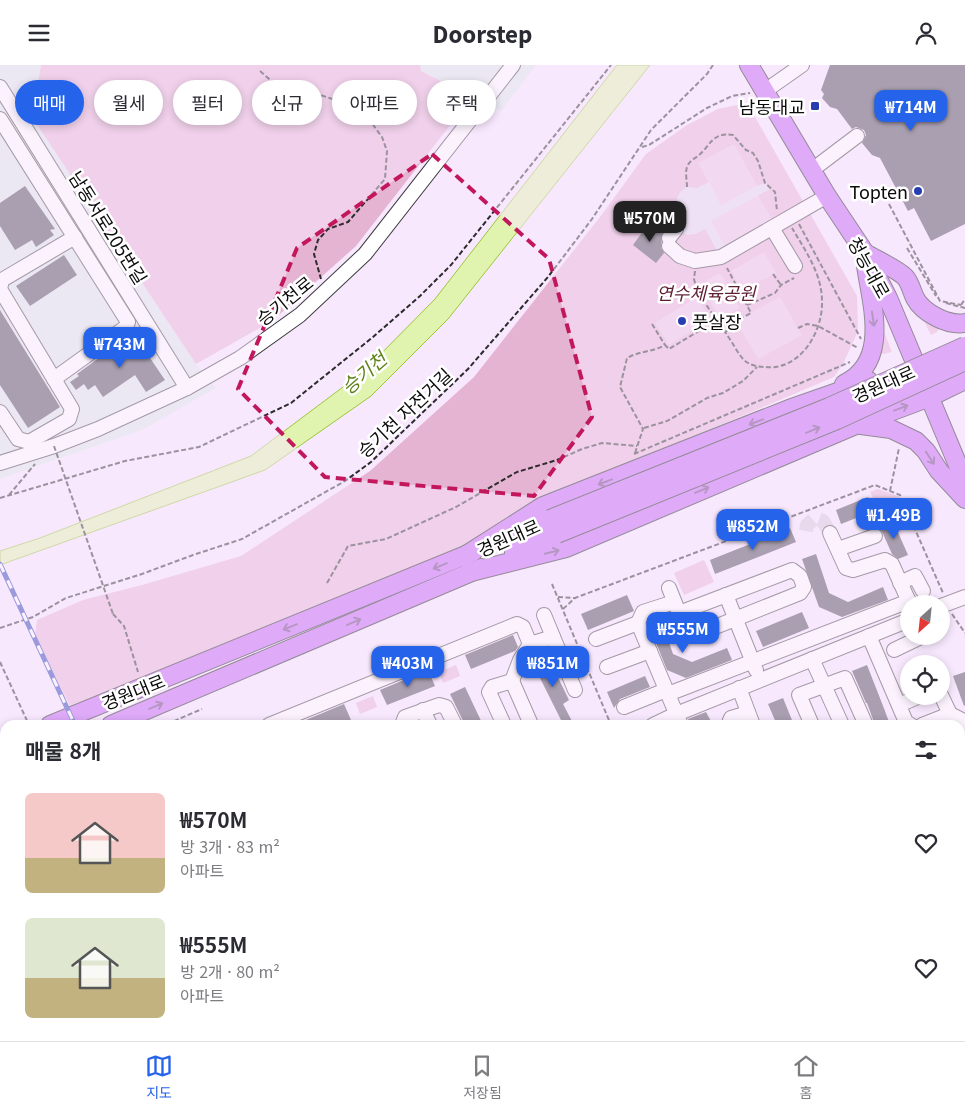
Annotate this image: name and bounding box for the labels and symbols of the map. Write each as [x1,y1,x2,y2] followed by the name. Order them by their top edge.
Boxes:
[876,89,946,132] pin: ₩714M
[739,93,805,119] place label: 남동대교
[809,100,821,112] marker: 남동대교
[64,165,154,289] street label: 남동서로205번길
[850,178,908,204] place label: Topten
[912,185,924,197] marker: Topten
[615,201,685,243] pin: ₩570M
[843,232,897,302] street label: 청능대로
[250,269,318,331] street label: 승기천로
[656,279,757,305] park label: 연수체육공원
[692,308,742,334] place label: 풋살장
[869,310,879,326] one-way arrow
[676,315,688,327] marker: 풋살장
[85,327,155,369] pin: ₩743M
[334,344,393,399] water label: 승기천
[847,358,919,408] street label: 경원대로
[351,361,457,463] street label: 승기천 자전거길
[893,403,908,412] one-way arrow
[749,418,764,428] one-way arrow
[805,424,820,434] one-way arrow
[926,450,936,464] one-way arrow
[597,478,612,487] one-way arrow
[695,485,710,494] one-way arrow
[853,497,935,540] pin: ₩1.49B
[718,509,788,551] pin: ₩852M
[472,512,544,562] street label: 경원대로
[544,546,560,556] one-way arrow
[433,562,449,571] one-way arrow
[900,595,950,645] north arrow
[648,611,718,654] pin: ₩555M
[346,616,361,626] one-way arrow
[283,623,298,632] one-way arrow
[373,645,443,688] pin: ₩403M
[518,645,588,688] pin: ₩851M
[97,667,169,715] street label: 경원대로
[148,701,163,710] one-way arrow

